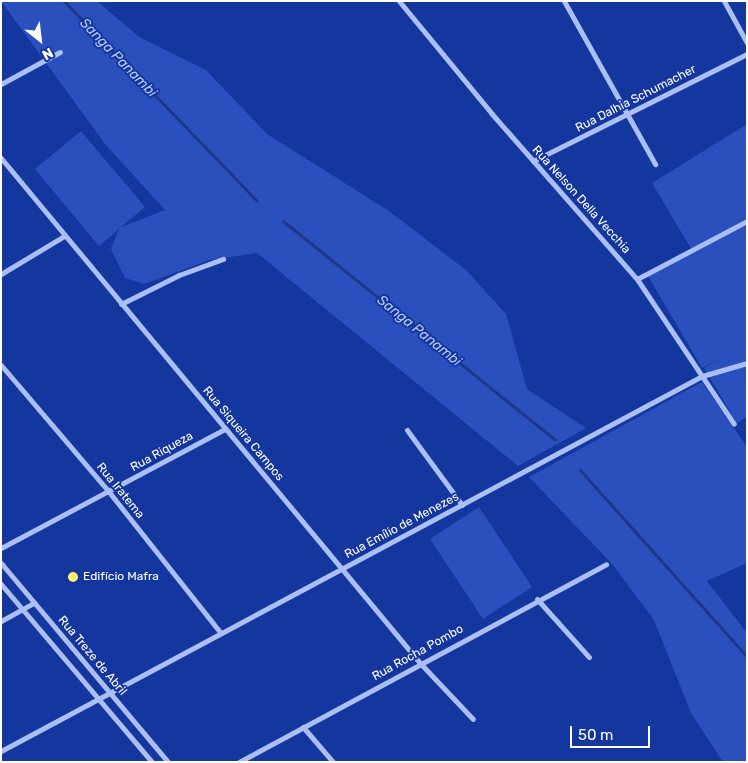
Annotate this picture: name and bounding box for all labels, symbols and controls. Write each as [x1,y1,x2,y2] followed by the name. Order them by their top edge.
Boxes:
[15,15,65,65] north arrow
[76,15,160,101] water label: Sanga Panambi
[39,44,56,63] text: N
[573,62,699,136] street label: Rua Dalhia Schumacher
[529,143,633,257] street label: Rua Nelson Della Vecchia
[374,292,464,370] water label: Sanga Panambi
[199,384,287,484] street label: Rua Siqueira Campos
[128,429,196,475] street label: Rua Riqueza
[93,460,147,522] street label: Rua Iratema
[343,490,461,562] street label: Rua Emílio de Menezes
[83,570,159,584] place label: Edifício Mafra
[67,571,79,583] marker: Edifício Mafra
[54,613,130,699] street label: Rua Treze de Abril
[370,622,466,684] street label: Rua Rocha Pombo
[573,716,653,748] scale bar
[578,726,613,744] text: 50 m

